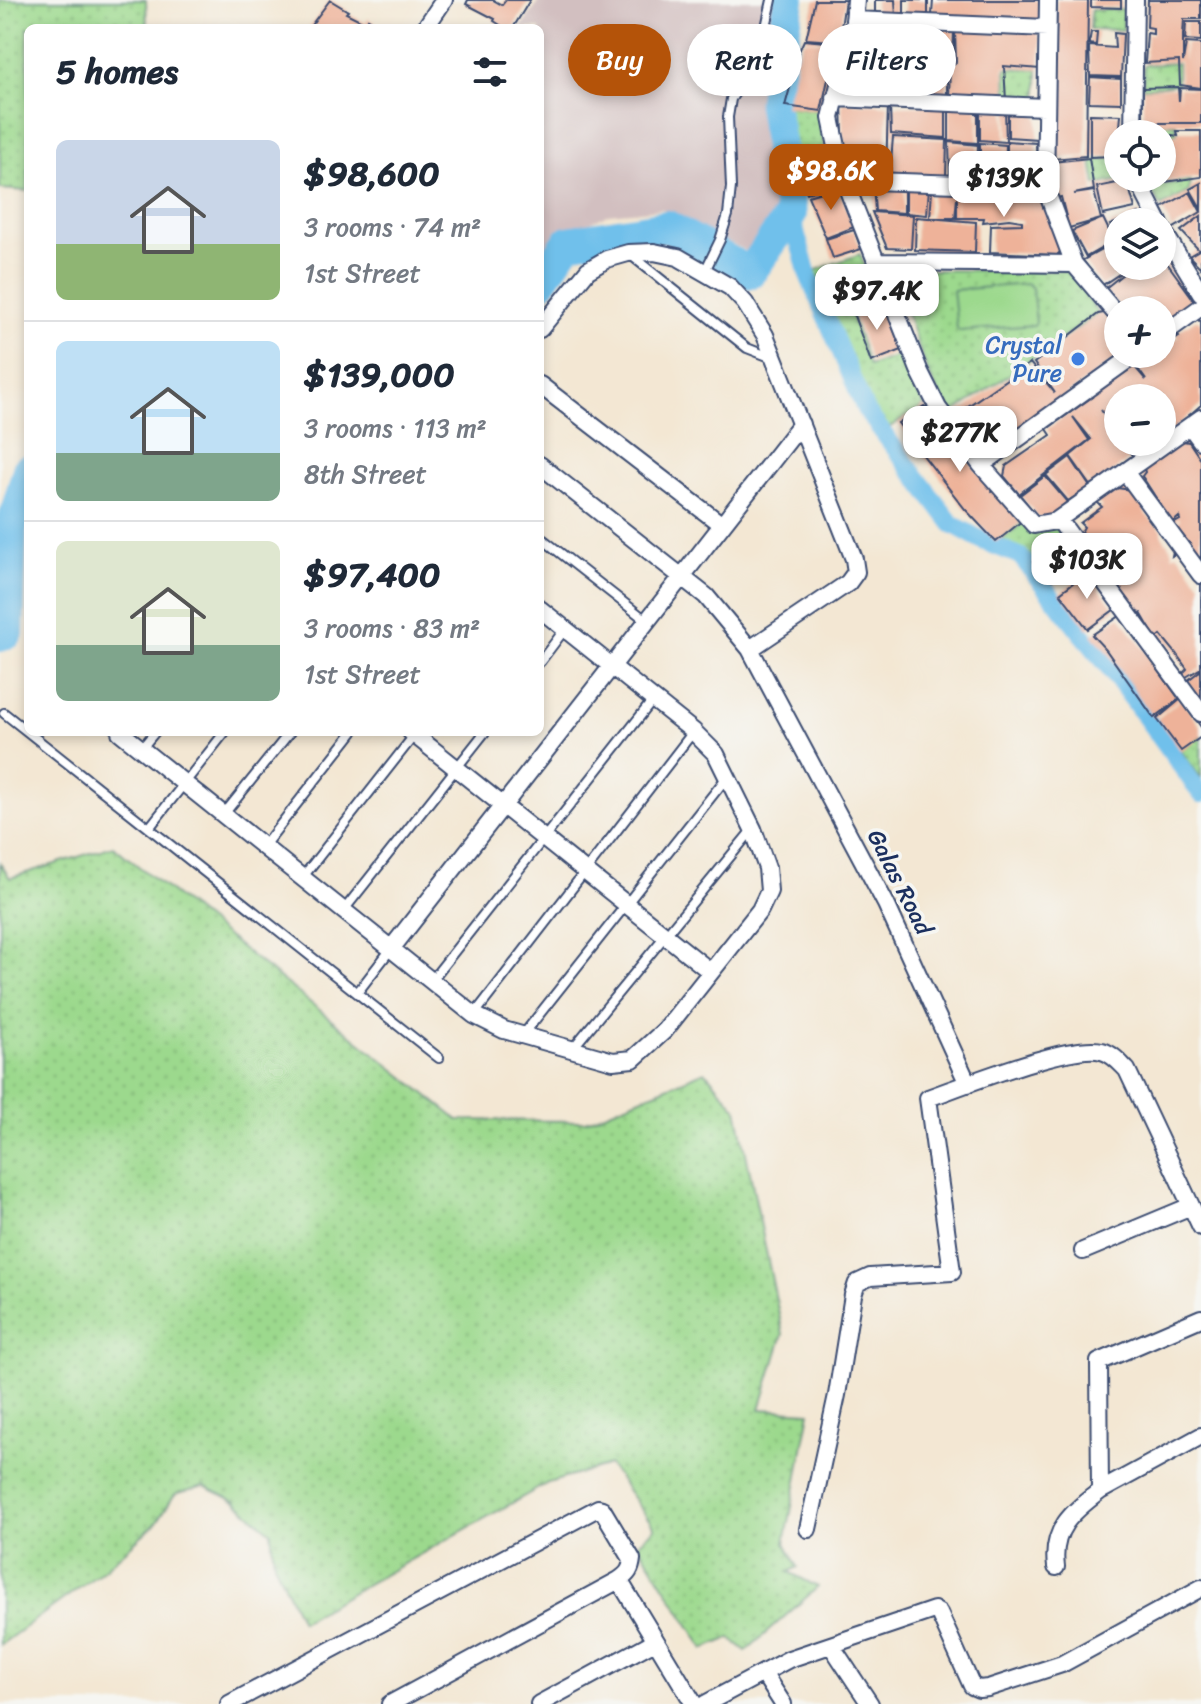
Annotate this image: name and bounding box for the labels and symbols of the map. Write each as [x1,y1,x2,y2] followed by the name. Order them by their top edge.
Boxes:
[766,144,896,212] pin: $98.6K
[948,151,1060,219] pin: $139K
[812,264,942,332] pin: $97.4K
[986,324,1063,394] place label: Crystal Pure
[1069,350,1087,368] marker: Crystal Pure
[904,406,1016,474] pin: $277K
[1031,533,1143,601] pin: $103K
[855,822,945,944] street label: Galas Road

